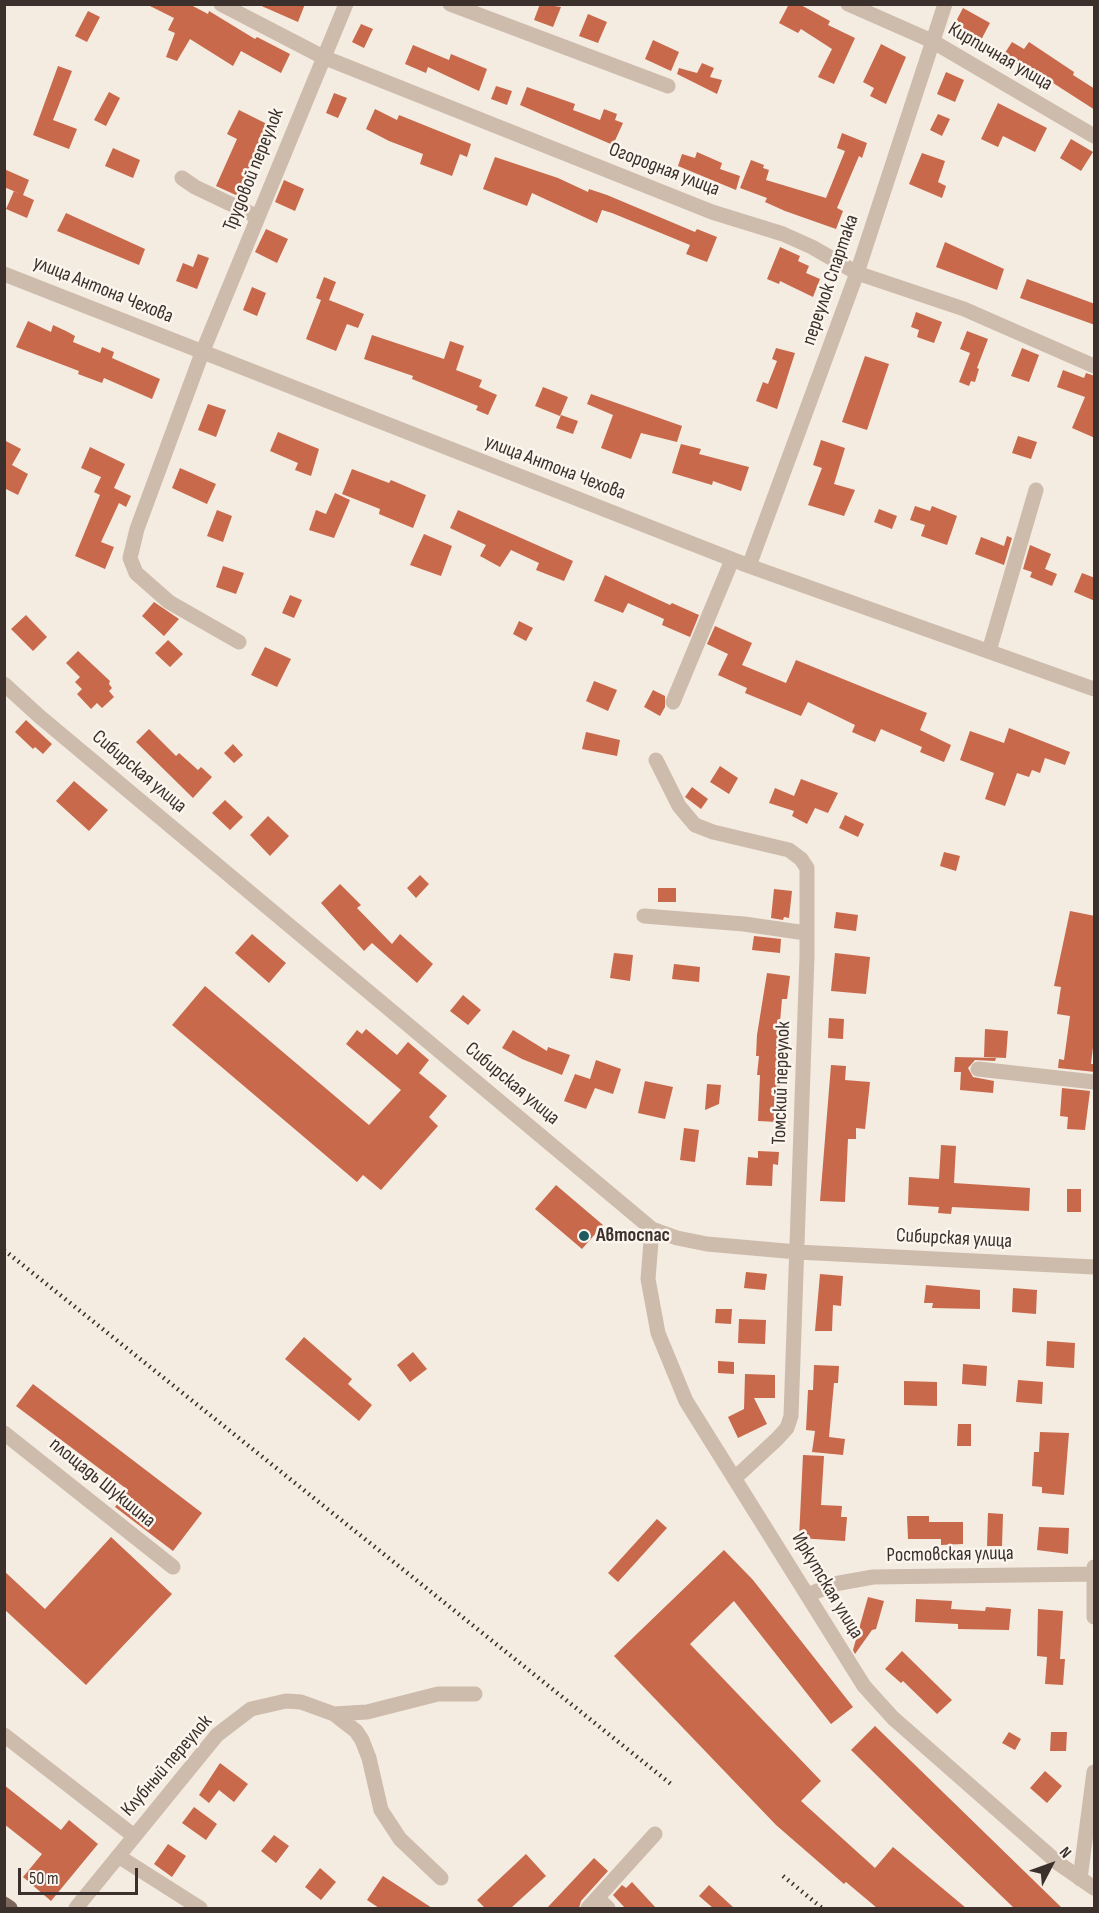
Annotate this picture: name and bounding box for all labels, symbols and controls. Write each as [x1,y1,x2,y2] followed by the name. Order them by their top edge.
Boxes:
[943,17,1057,97] street label: Кирпичная улица
[218,105,290,235] street label: Трудовой переулок
[605,138,723,202] street label: Огородная улица
[797,212,865,348] street label: переулок Спартака
[29,251,177,329] street label: улица Антона Чехова
[481,430,629,506] street label: улица Антона Чехова
[87,725,191,819] street label: Сибирская улица
[768,1021,796,1145] street label: Томский переулок
[460,1037,564,1131] street label: Сибирская улица
[596,1224,670,1248] place label: Автоспас
[895,1224,1013,1254] street label: Сибирская улица
[577,1229,591,1243] marker: Автоспас
[44,1433,160,1533] street label: площадь Шукшина
[786,1529,868,1643] street label: Иркутская улица
[886,1542,1014,1568] street label: Ростовская улица
[116,1710,218,1822] street label: Клубный переулок
[1021,1835,1081,1895] north arrow
[1055,1843,1075,1862] text: N
[21,1856,141,1894] scale bar
[29,1868,59,1889] text: 50 m

